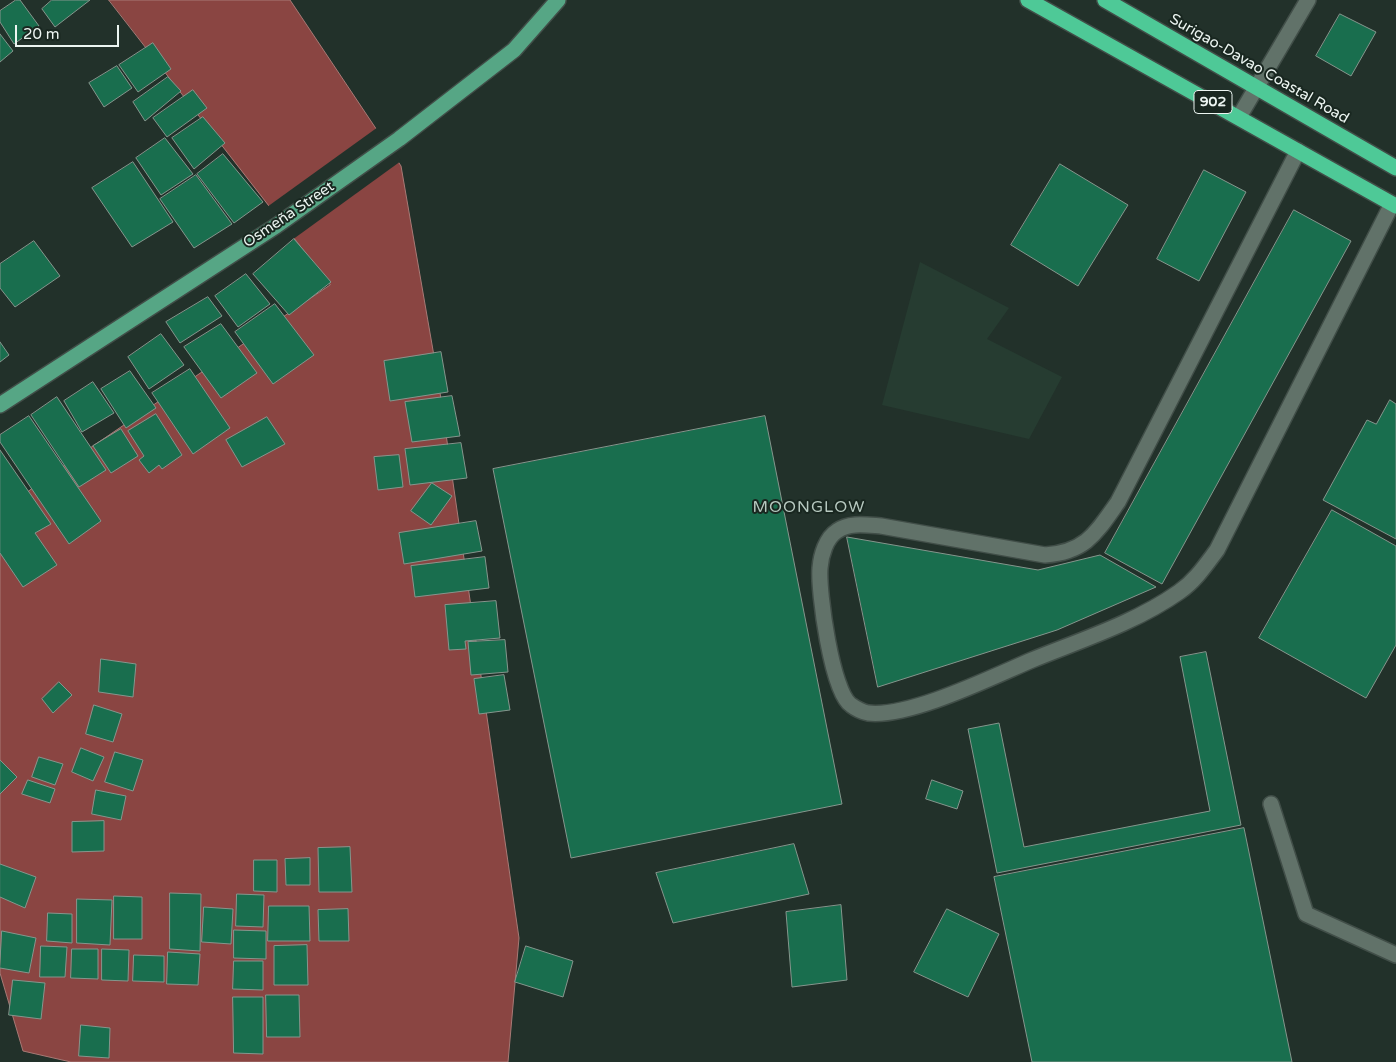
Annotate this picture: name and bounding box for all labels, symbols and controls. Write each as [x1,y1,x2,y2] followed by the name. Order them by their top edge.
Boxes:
[1166,10,1352,128] street label: Surigao-Davao Coastal Road
[18,15,121,47] scale bar
[23,25,60,43] text: 20 m
[1194,90,1232,114] road number: 902
[240,178,338,252] street label: Osmeña Street
[752,498,866,518] district label: MOONGLOW

